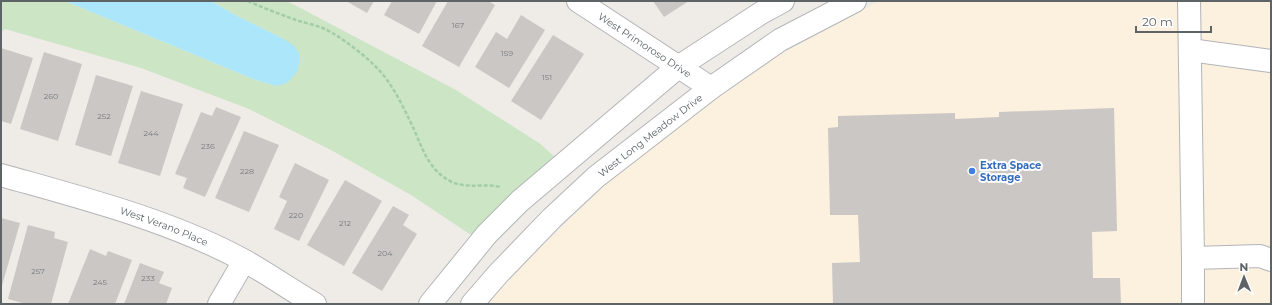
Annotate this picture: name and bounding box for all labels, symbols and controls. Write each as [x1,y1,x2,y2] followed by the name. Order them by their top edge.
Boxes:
[1136,8,1211,34] scale bar
[596,10,694,80] street label: West Primoroso Drive
[1142,14,1173,29] text: 20 m
[452,20,464,30] house number: 167
[501,48,513,58] house number: 159
[542,72,552,82] house number: 151
[44,91,58,101] house number: 260
[595,91,705,180] street label: West Long Meadow Drive
[97,111,111,121] house number: 252
[144,128,159,138] house number: 244
[201,141,215,151] house number: 236
[980,159,1041,184] place label: Extra Space Storage
[240,166,254,176] house number: 228
[967,166,977,176] marker: Extra Space Storage
[118,204,210,248] street label: West Verano Place
[289,210,303,220] house number: 220
[339,218,351,228] house number: 212
[377,248,393,258] house number: 204
[1224,257,1264,297] north arrow
[1239,260,1248,274] text: N
[31,266,45,276] house number: 257
[141,273,155,283] house number: 233
[93,277,108,287] house number: 245

